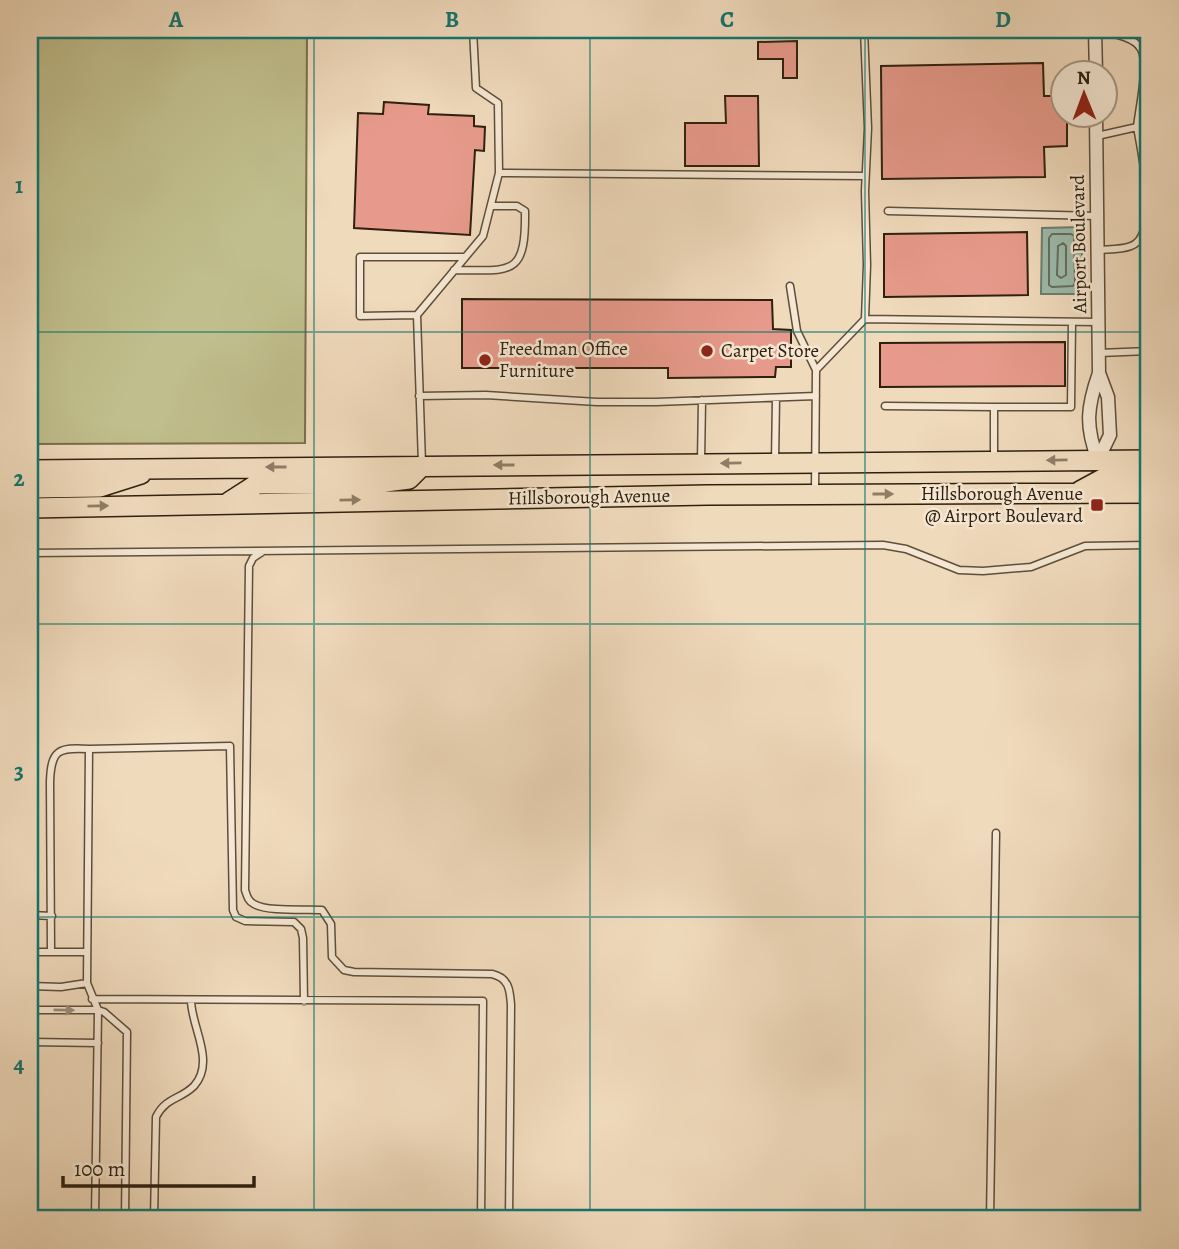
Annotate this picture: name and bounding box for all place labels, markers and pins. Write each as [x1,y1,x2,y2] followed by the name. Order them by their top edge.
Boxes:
[499,336,628,384] place label: Freedman Office Furniture
[721,338,819,364] place label: Carpet Store
[699,343,715,359] marker: Carpet Store
[477,352,493,368] marker: Freedman Office Furniture
[921,481,1084,529] place label: Hillsborough Avenue @ Airport Boulevard
[1089,497,1105,513] marker: Hillsborough Avenue @ Airport Boulevard

